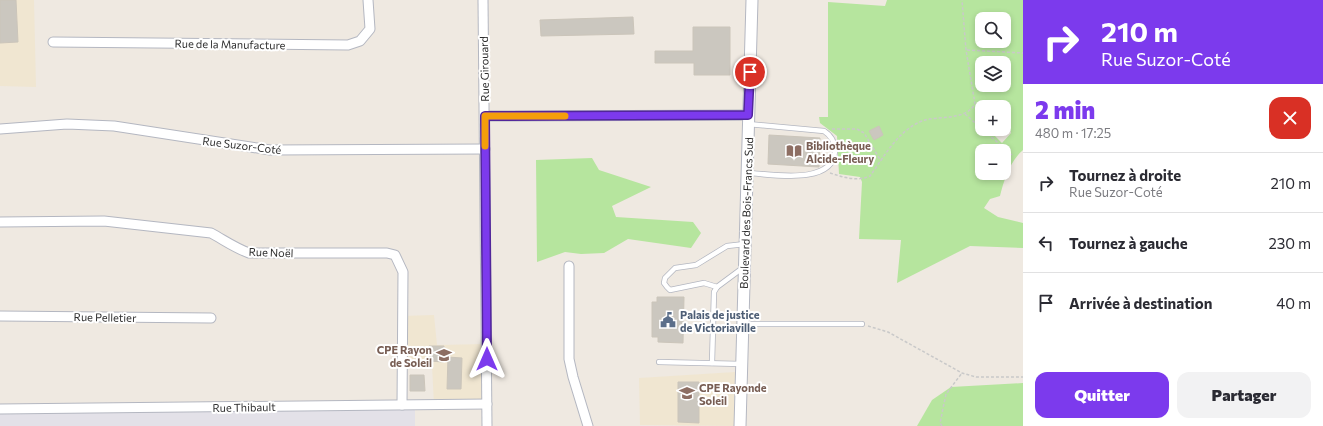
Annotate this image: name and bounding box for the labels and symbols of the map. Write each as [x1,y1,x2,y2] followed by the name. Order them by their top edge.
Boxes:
[477,36,491,102] street label: Rue Girouard
[174,37,286,51] street label: Rue de la Manufacture
[733,55,767,89] pin
[202,134,282,156] street label: Rue Suzor-Coté
[737,137,755,289] street label: Boulevard des Bois-Francs Sud
[806,139,874,165] place label: Bibliothèque Alcide-Fleury
[785,142,803,160] library icon: Bibliothèque Alcide-Fleury
[248,245,294,259] street label: Rue Noël
[680,308,760,334] place label: Palais de justice de Victoriaville
[74,310,137,324] street label: Rue Pelletier
[659,311,677,329] public building icon: Palais de justice de Victoriaville
[466,338,508,380] position arrow
[377,343,432,369] place label: CPE Rayon de Soleil
[435,346,453,364] school or university icon: CPE Rayon de Soleil
[699,381,767,407] place label: CPE Rayonde Soleil
[678,384,696,402] school or university icon: CPE Rayonde Soleil
[212,400,276,414] street label: Rue Thibault

